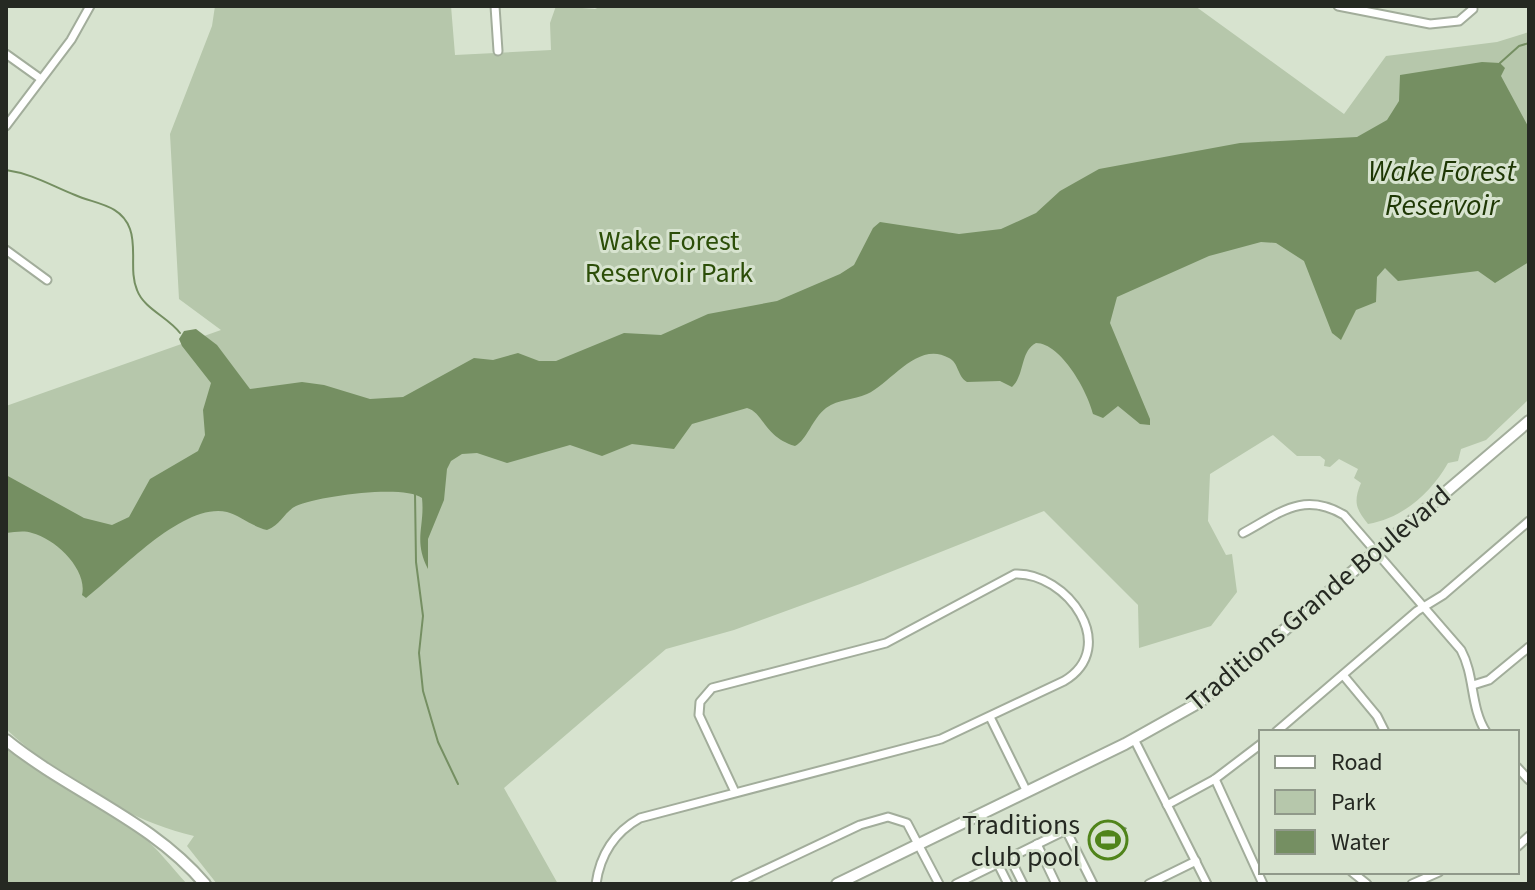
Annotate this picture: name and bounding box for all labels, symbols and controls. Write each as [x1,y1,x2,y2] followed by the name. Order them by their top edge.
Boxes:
[1368,150,1517,227] water label: Wake Forest Reservoir
[585,221,753,293] park label: Wake Forest Reservoir Park
[1178,476,1459,721] street label: Traditions Grande Boulevard
[1259,730,1519,874] legend
[1331,745,1383,780] text: Road
[1331,785,1376,820] text: Park
[962,805,1080,877] place label: Traditions club pool
[1087,819,1129,861] sports icon: Traditions club pool
[1331,825,1390,860] text: Water

